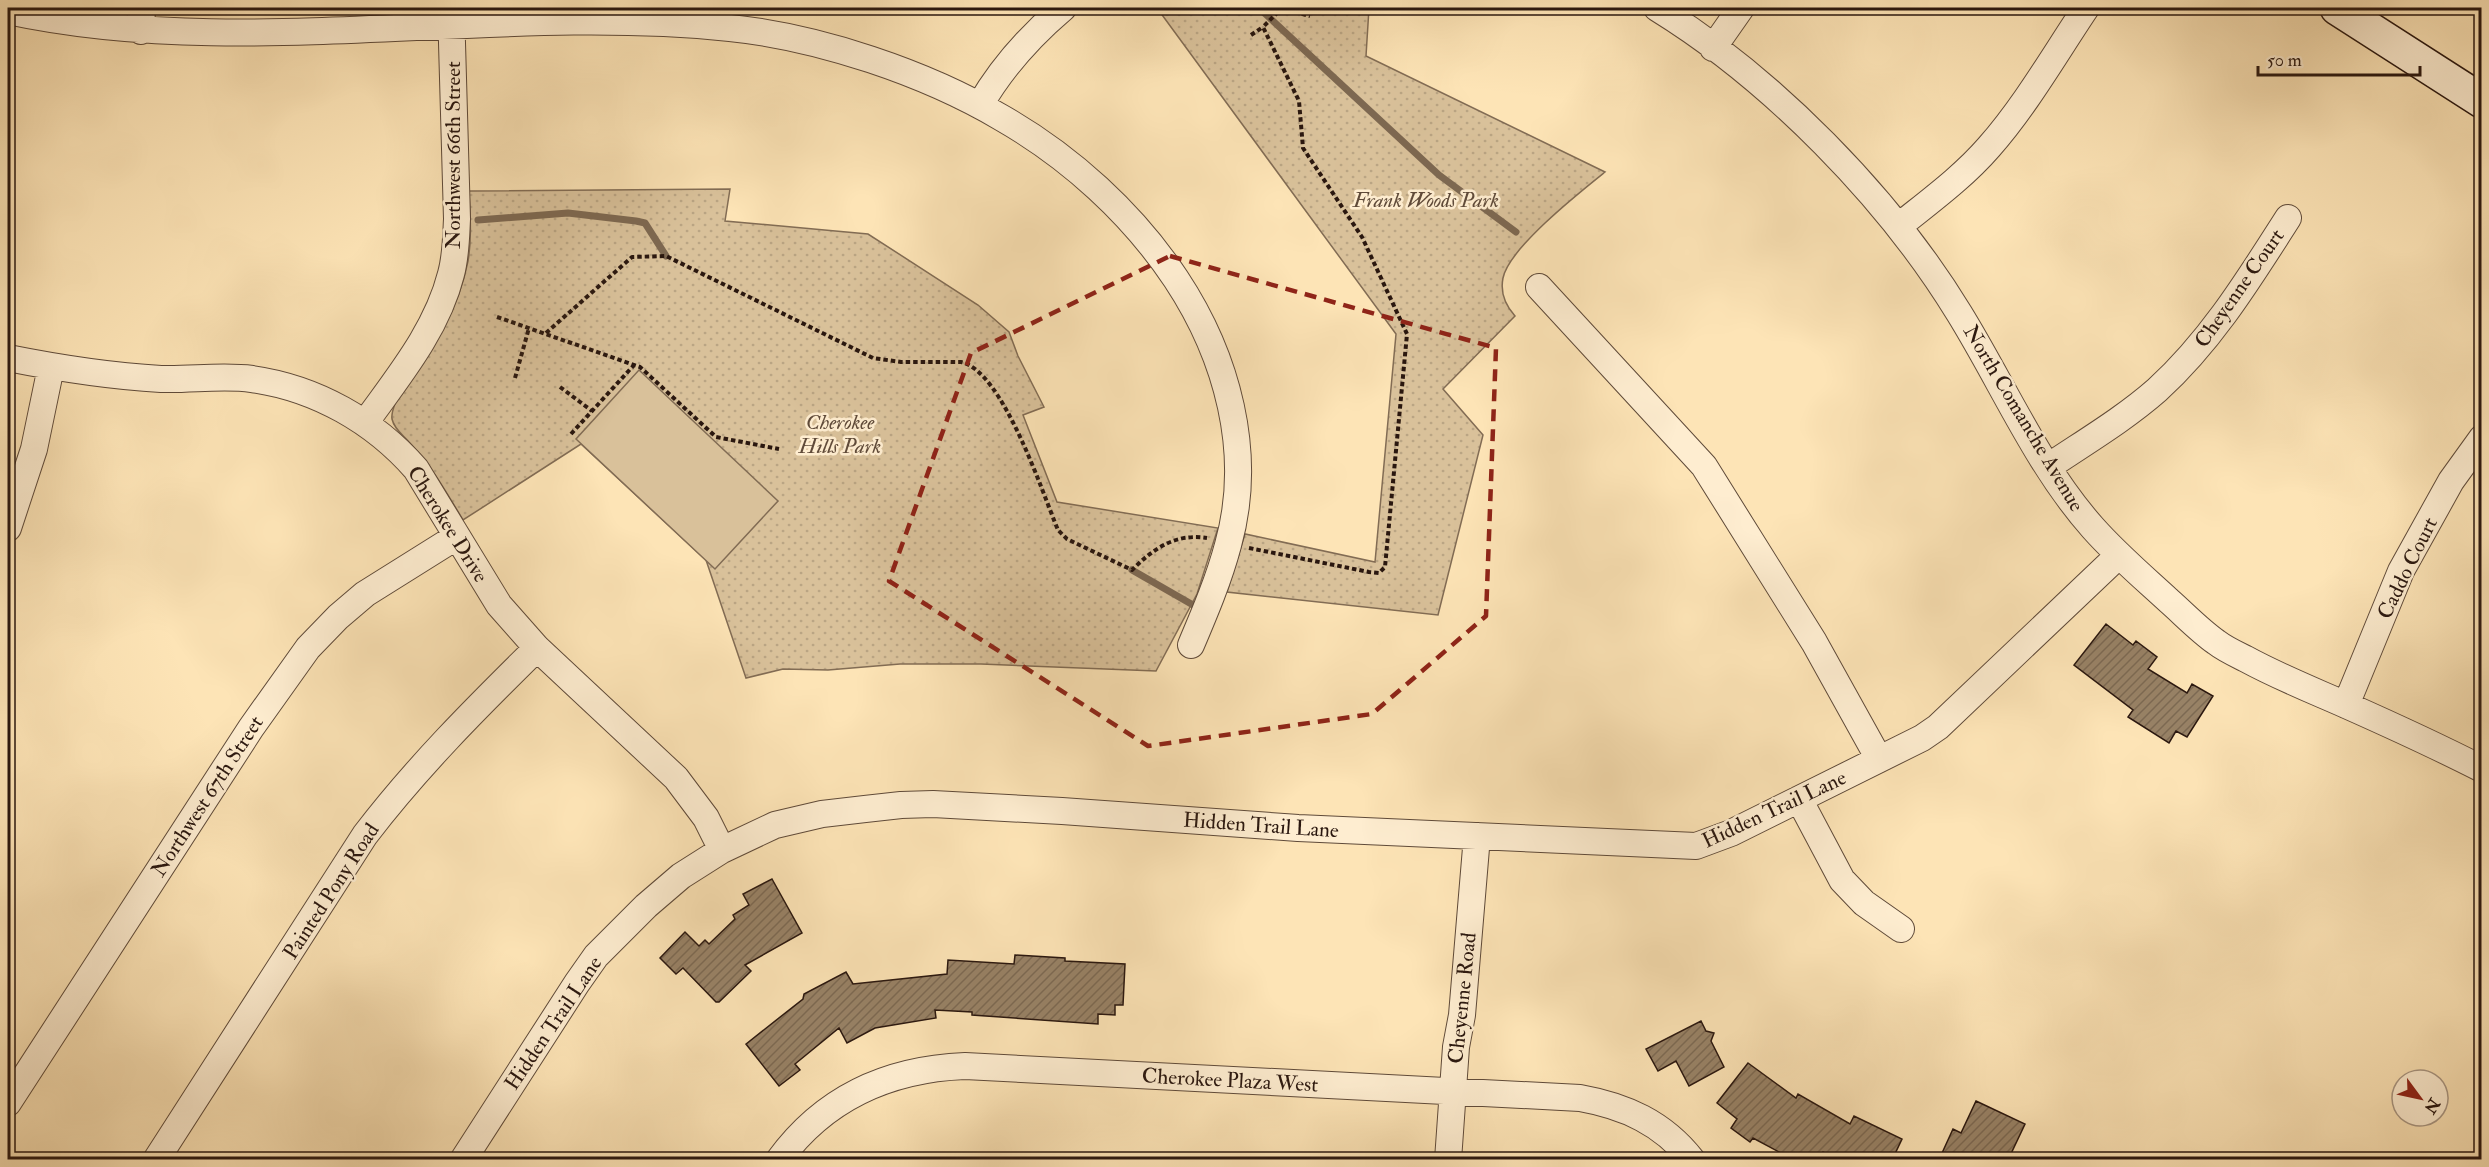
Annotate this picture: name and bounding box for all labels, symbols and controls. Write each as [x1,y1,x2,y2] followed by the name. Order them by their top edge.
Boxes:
[2258,39,2420,77] scale bar
[2267,49,2302,72] text: 50 m
[440,61,467,249] street label: Northwest 66th Street
[1352,187,1499,214] park label: Frank Woods Park
[2189,224,2290,353] street label: Cheyenne Court
[1957,320,2090,517] street label: North Comanche Avenue
[798,409,881,460] park label: Cherokee Hills Park
[401,461,494,588] street label: Cherokee Drive
[2371,513,2444,624] street label: Caddo Court
[145,710,270,882] street label: Northwest 67th Street
[1698,764,1851,855] street label: Hidden Trail Lane
[1182,807,1340,844] street label: Hidden Trail Lane
[277,818,386,964] street label: Painted Pony Road
[1442,930,1483,1065] street label: Cheyenne Road
[499,951,608,1096] street label: Hidden Trail Lane
[1141,1062,1319,1099] street label: Cherokee Plaza West
[2390,1068,2450,1128] north arrow
[2419,1093,2445,1118] text: N

